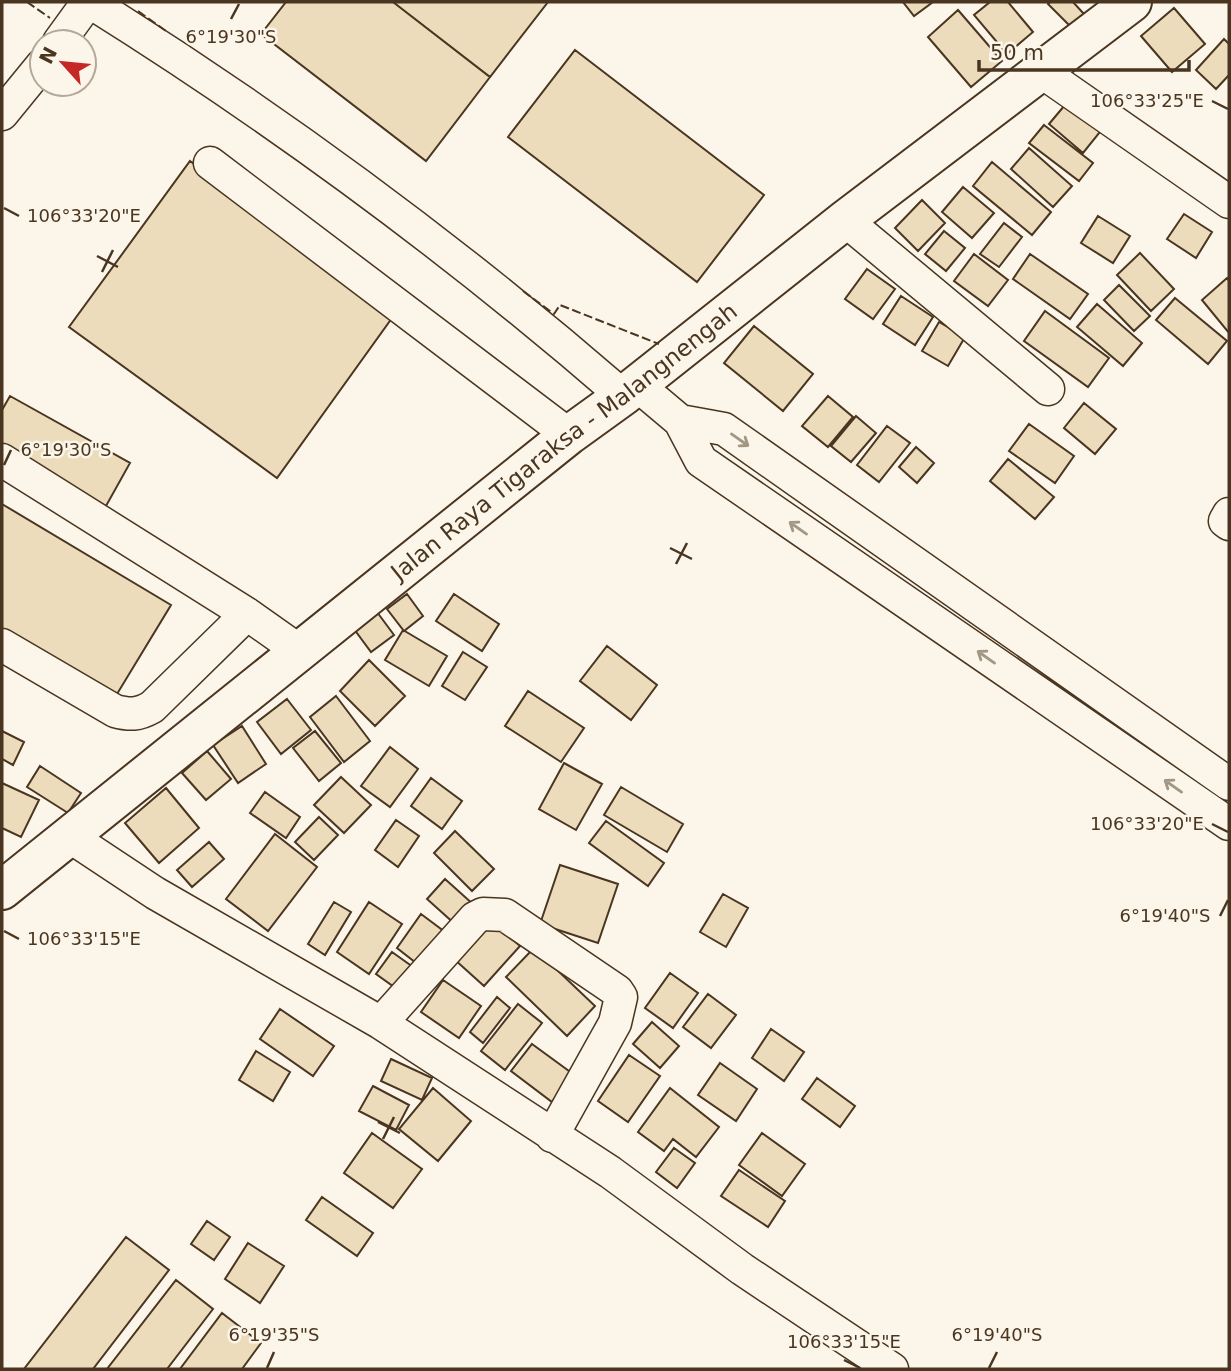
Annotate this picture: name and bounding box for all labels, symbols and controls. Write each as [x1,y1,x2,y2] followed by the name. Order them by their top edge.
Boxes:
[186,26,276,47] text: 6°19'30"S
[28,28,98,98] north arrow
[979,28,1189,72] scale bar
[990,41,1044,65] text: 50 m
[34,43,61,67] text: N
[1090,90,1204,111] text: 106°33'25"E
[27,205,141,226] text: 106°33'20"E
[384,298,742,587] street label: Jalan Raya Tigaraksa - Malangnengah
[730,433,749,447] one-way arrow
[21,439,111,460] text: 6°19'30"S
[789,521,808,535] one-way arrow
[977,650,996,664] one-way arrow
[1164,779,1183,793] one-way arrow
[1090,813,1204,834] text: 106°33'20"E
[1120,905,1210,926] text: 6°19'40"S
[27,928,141,949] text: 106°33'15"E
[229,1324,319,1345] text: 6°19'35"S
[952,1324,1042,1345] text: 6°19'40"S
[787,1331,901,1352] text: 106°33'15"E

